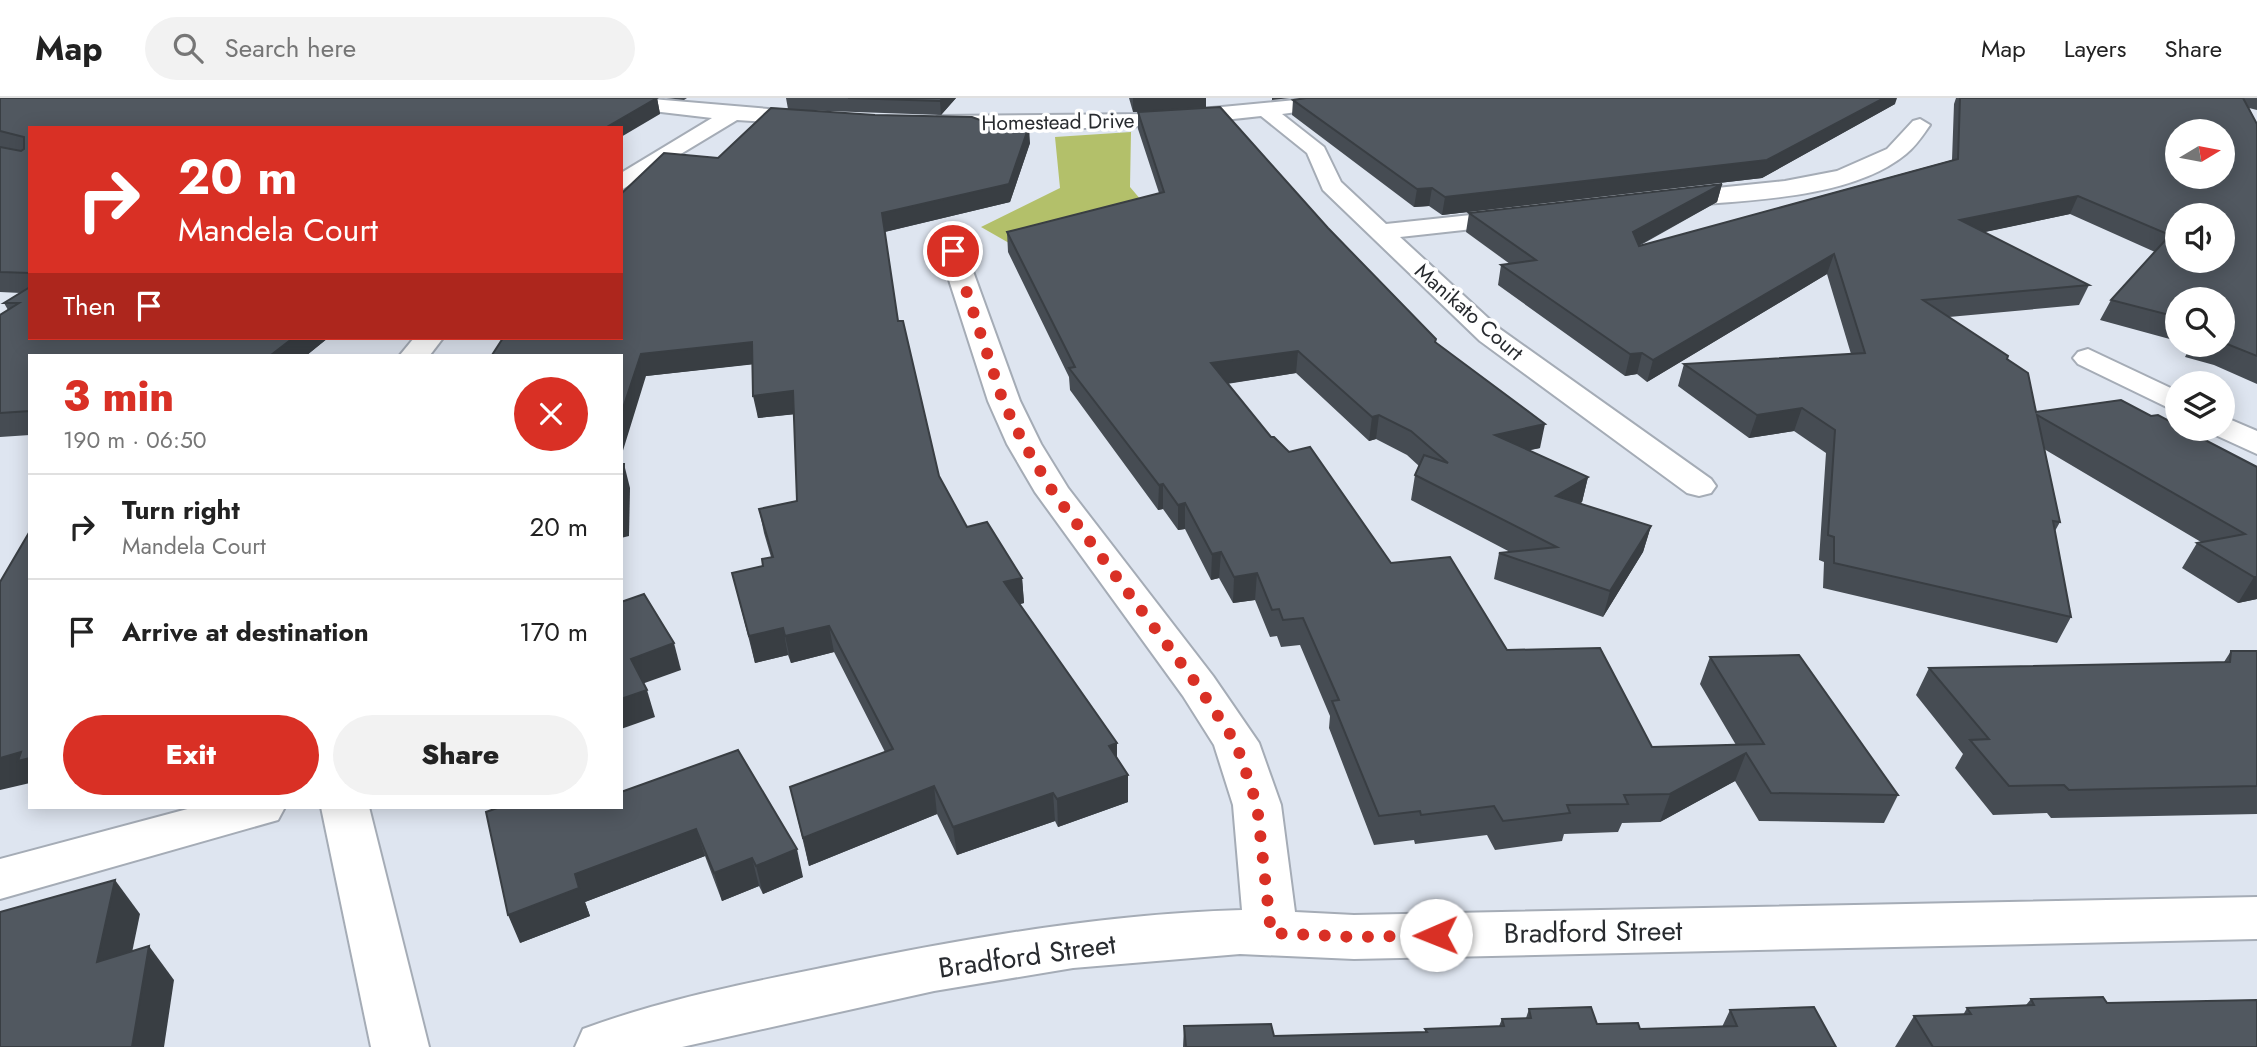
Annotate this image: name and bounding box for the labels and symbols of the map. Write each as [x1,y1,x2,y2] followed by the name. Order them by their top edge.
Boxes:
[981,106,1135,138] street label: Homestead Drive
[2165,119,2235,189] north arrow
[923,221,983,281] pin
[1408,256,1530,368] street label: Manikato Court
[1399,898,1473,972] position arrow
[1503,910,1683,954] street label: Bradford Street
[936,923,1119,989] street label: Bradford Street

